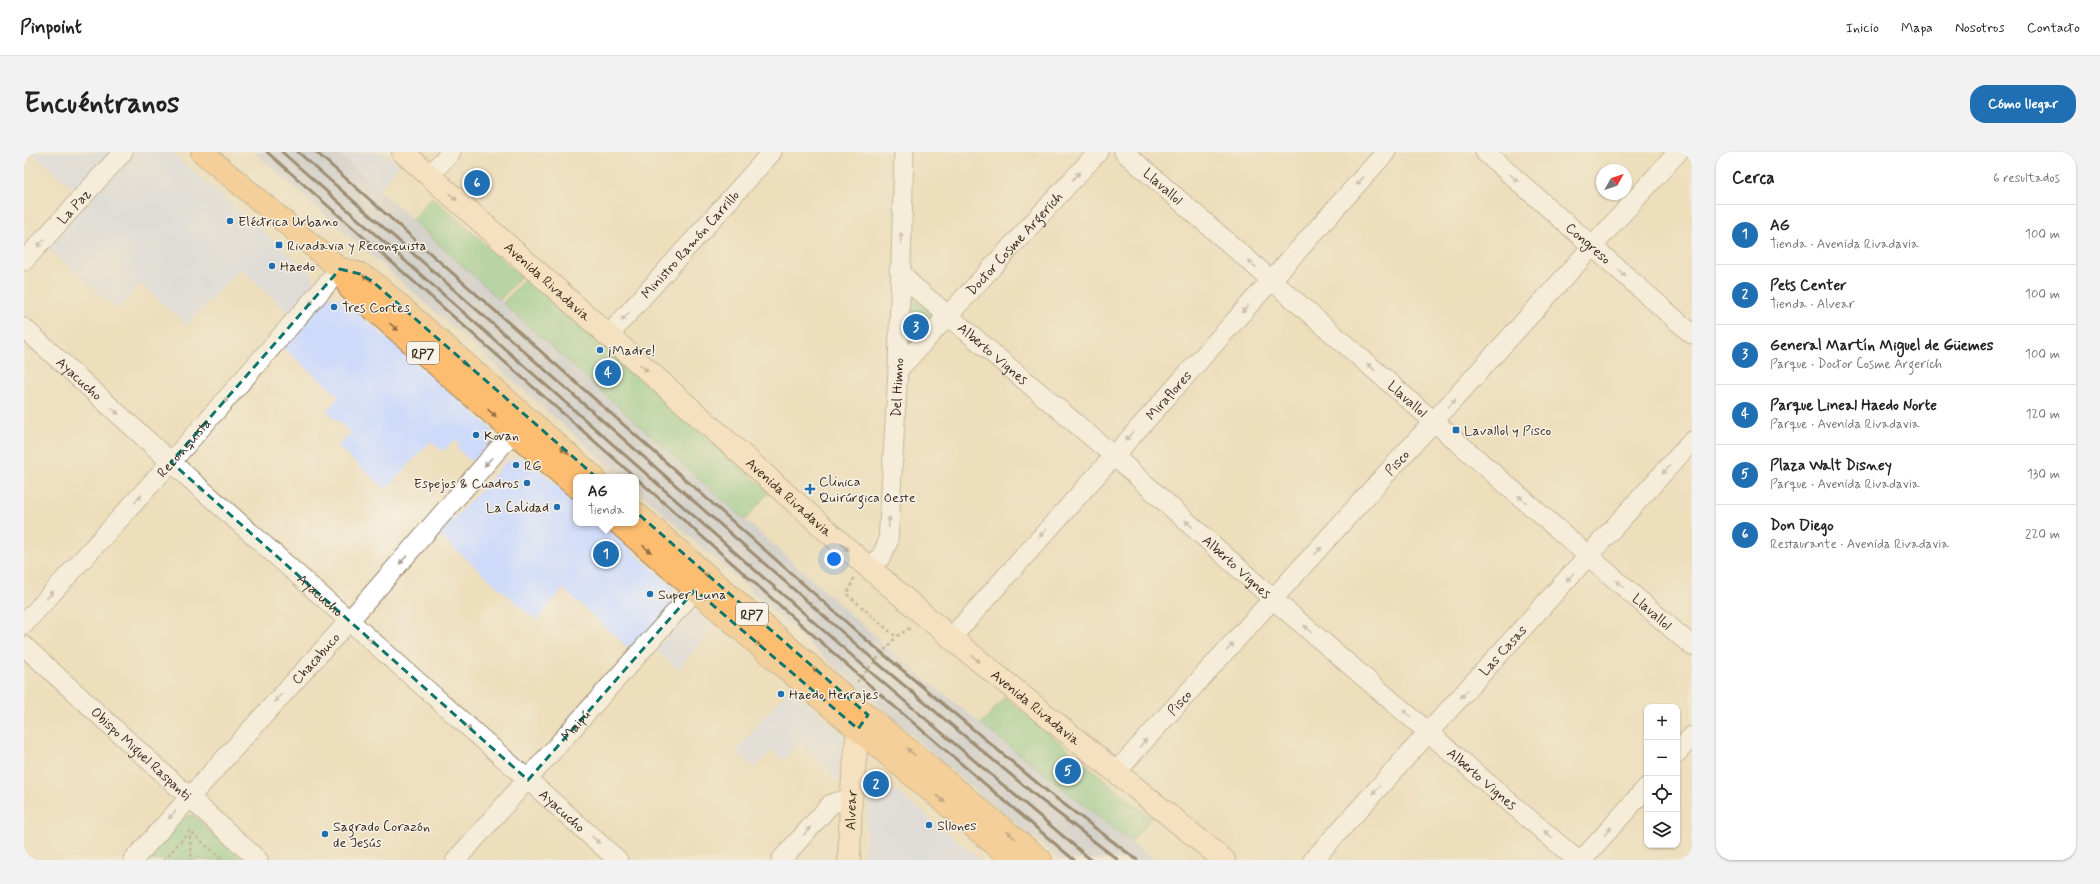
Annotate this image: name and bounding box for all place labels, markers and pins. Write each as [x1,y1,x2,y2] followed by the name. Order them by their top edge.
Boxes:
[464,168,490,198] pin: 6
[238,213,338,231] place label: Eléctrica Urbano
[225,216,235,226] marker: Eléctrica Urbano
[287,237,427,255] place label: Rivadavia y Reconquista
[274,240,284,250] marker: Rivadavia y Reconquista
[280,258,315,276] place label: Haedo
[267,261,277,271] marker: Haedo
[342,299,410,317] place label: Tres Cortes
[329,302,339,312] marker: Tres Cortes
[903,312,929,342] pin: 3
[608,342,655,360] place label: ¡Madre!
[595,345,605,355] marker: ¡Madre!
[595,358,621,388] pin: 4
[1464,422,1551,440] place label: Lavallol y Pisco
[1451,425,1461,435] marker: Lavallol y Pisco
[484,427,519,445] place label: Kovan
[471,430,481,440] marker: Kovan
[524,457,541,475] place label: RG
[511,460,521,470] marker: RG
[819,473,916,509] place label: Clinica Quirúrgica Oeste
[414,475,519,493] place label: Espejos & Cuadros
[522,478,532,488] marker: Espejos & Cuadros
[804,483,816,495] marker: Clinica Quirúrgica Oeste
[486,499,549,517] place label: La Calidad
[552,502,562,512] marker: La Calidad
[593,539,619,569] pin: 1
[658,586,727,604] place label: Super Luna
[645,589,655,599] marker: Super Luna
[789,686,878,704] place label: Haedo Herrajes
[776,689,786,699] marker: Haedo Herrajes
[1055,756,1081,786] pin: 5
[863,769,889,799] pin: 2
[937,817,977,835] place label: Sllones
[333,818,430,852] place label: Sagrado Corazón de Jesús
[924,820,934,830] marker: Sllones
[320,829,330,839] marker: Sagrado Corazón de Jesús

